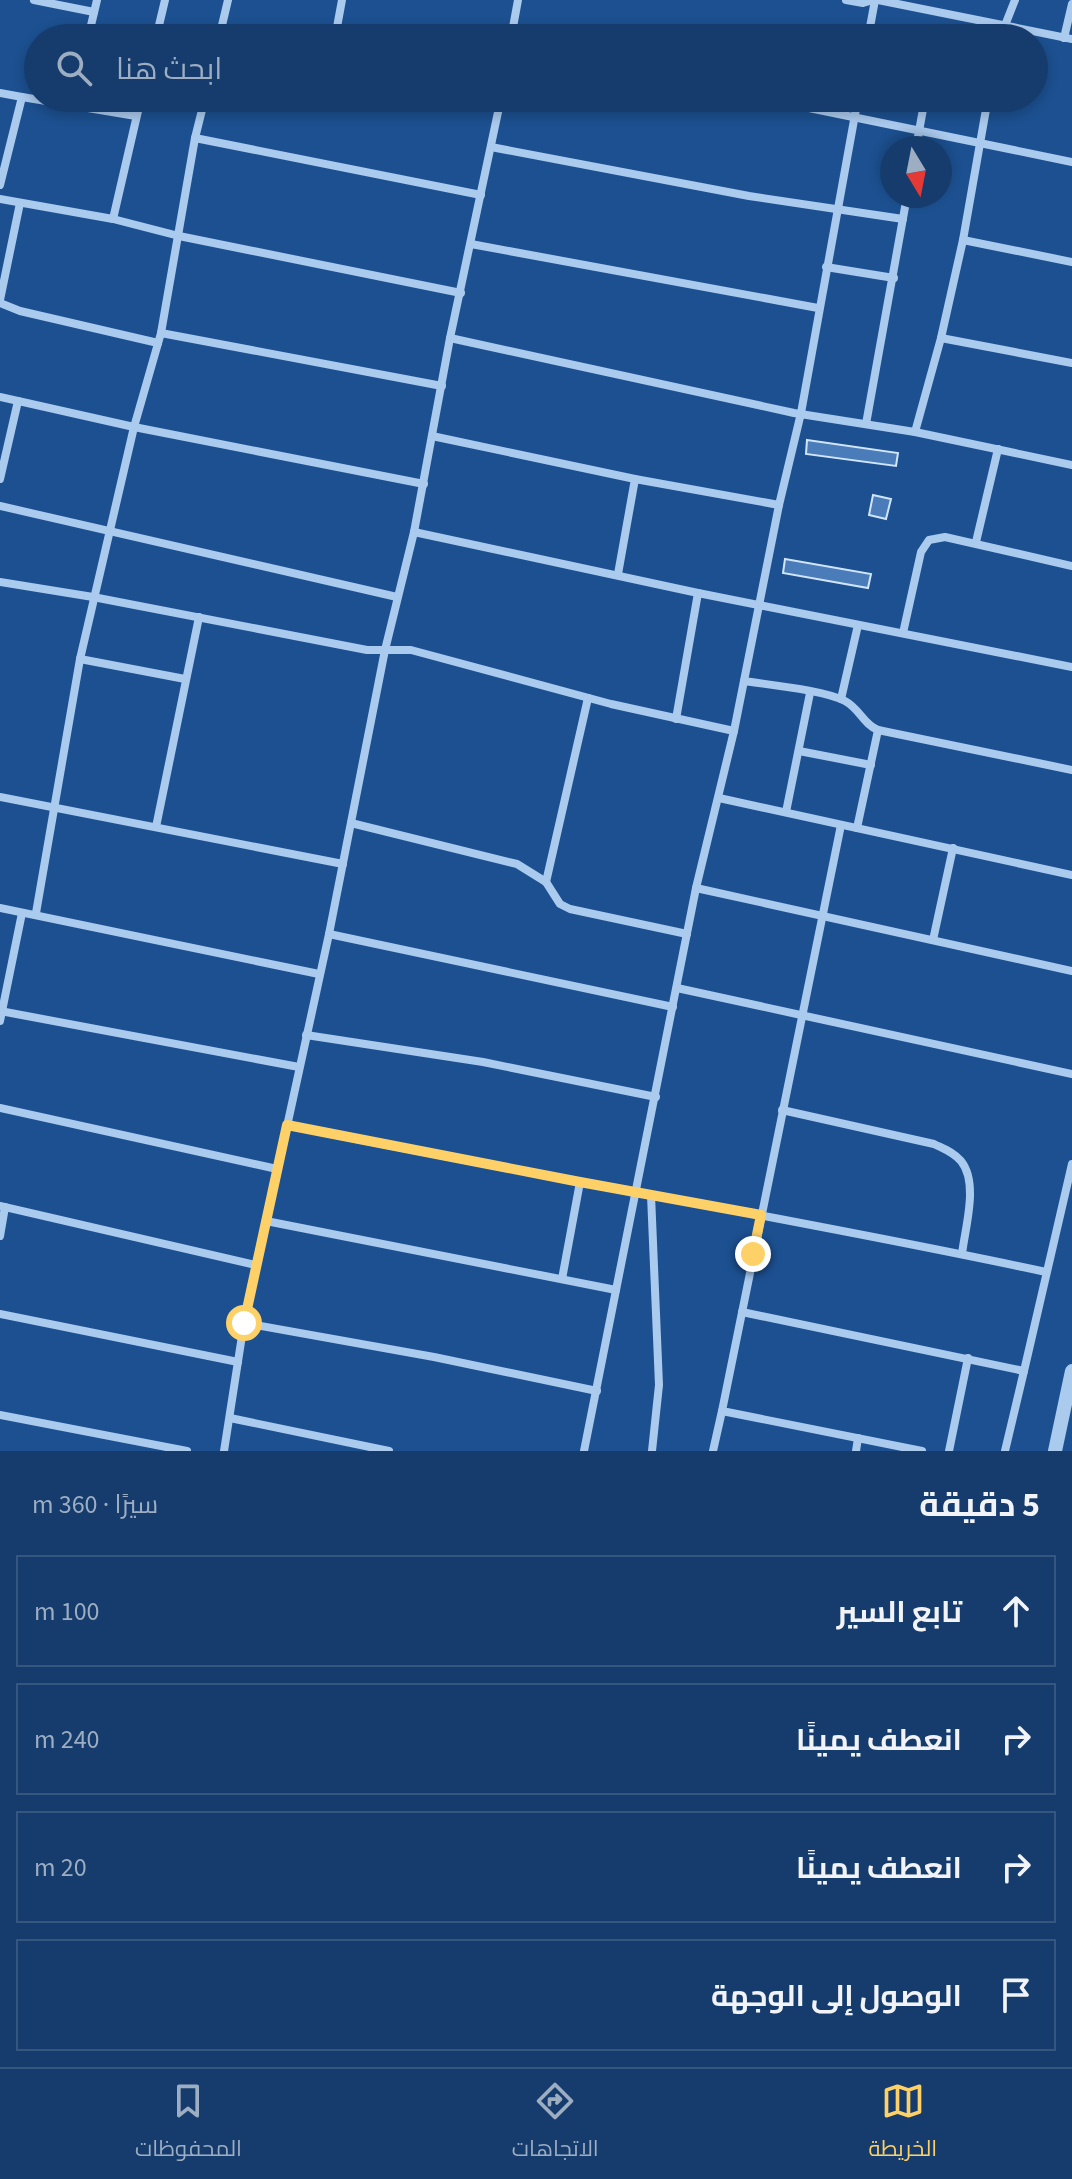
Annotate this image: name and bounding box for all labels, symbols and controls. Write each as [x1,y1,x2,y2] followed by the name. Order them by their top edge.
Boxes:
[24,24,1048,112] search box
[52,46,96,90] icon: search
[116,48,222,91] text: ابحث هنا
[880,136,952,208] north arrow
[735,1236,771,1272] route end
[226,1305,262,1341] route start
[919,1481,1040,1530] text: 5 دقيقة
[32,1486,158,1523] text: سيرًا · 360 m
[994,1589,1038,1633] icon: ahead
[837,1591,962,1634] text: تابع السير
[34,1593,100,1630] text: 100 m
[994,1717,1038,1761] icon: right
[796,1719,962,1762] text: انعطف يمينًا
[34,1721,100,1758] text: 240 m
[994,1845,1038,1889] icon: right
[796,1847,962,1890] text: انعطف يمينًا
[34,1849,87,1886] text: 20 m
[994,1973,1038,2017] icon: arrive
[711,1975,962,2018] text: الوصول إلى الوجهة
[135,2079,242,2169] tab: المحفوظات
[512,2079,599,2169] tab: الاتجاهات
[868,2079,937,2169] tab: الخريطة

